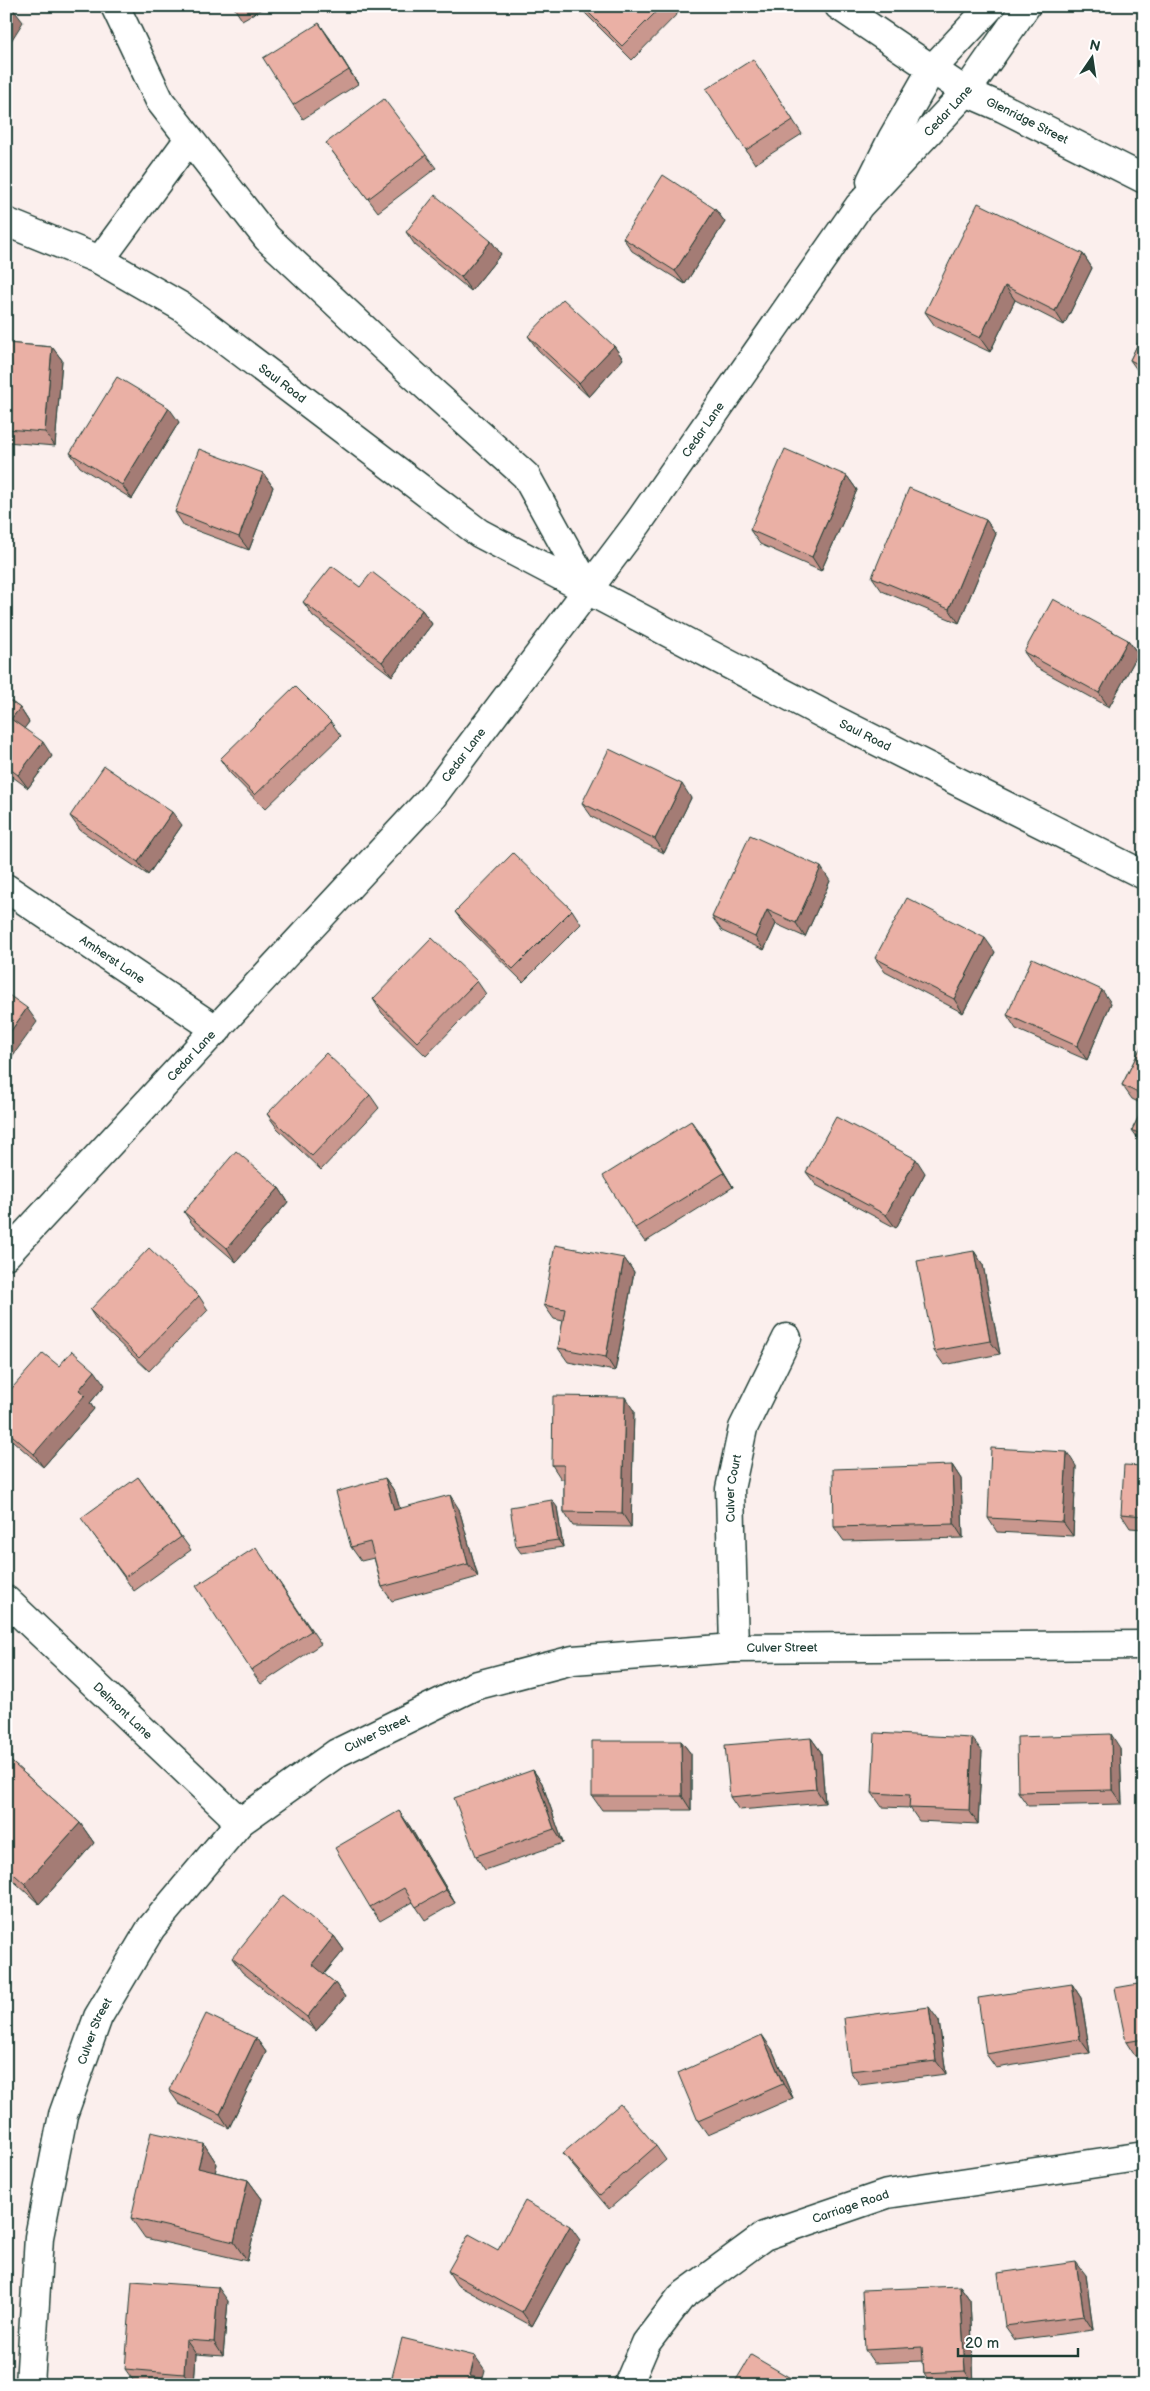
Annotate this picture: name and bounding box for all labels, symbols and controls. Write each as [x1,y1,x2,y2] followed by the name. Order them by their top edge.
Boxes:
[1068,32,1118,82] north arrow
[1088,36,1102,55] text: N
[921,83,976,140] street label: Cedar Lane
[984,95,1071,148] street label: Glenridge Street
[255,361,309,407] street label: Saul Road
[679,399,728,461] street label: Cedar Lane
[837,716,893,755] street label: Saul Road
[439,725,489,785] street label: Cedar Lane
[76,933,147,987] street label: Amherst Lane
[164,1028,219,1085] street label: Cedar Lane
[723,1453,745,1522] street label: Culver Court
[746,1640,818,1656] street label: Culver Street
[90,1680,155,1743] street label: Delmont Lane
[342,1712,412,1756] street label: Culver Street
[75,1995,116,2067] street label: Culver Street
[810,2187,891,2227] street label: Carriage Road
[958,2326,1078,2358] scale bar
[965,2334,999,2353] text: 20 m

